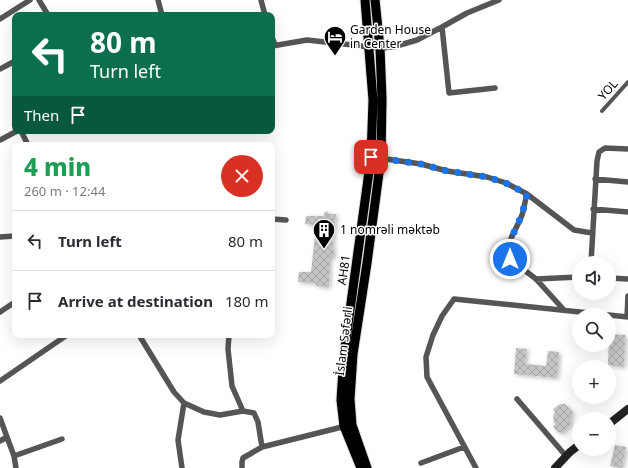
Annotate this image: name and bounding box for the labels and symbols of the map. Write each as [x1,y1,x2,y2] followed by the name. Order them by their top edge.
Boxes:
[350,21,431,52] place label: Garden House in Center
[322,24,348,57] hotel icon: Garden House in Center
[594,76,621,104] street label: YOL
[354,140,388,174] pin
[311,217,337,250] building icon: 1 nomrəli məktəb
[340,221,440,238] place label: 1 nomrəli məktəb
[489,238,531,280] position arrow
[333,254,354,286] street label: AH81
[331,305,356,376] street label: İslam Səfərli

